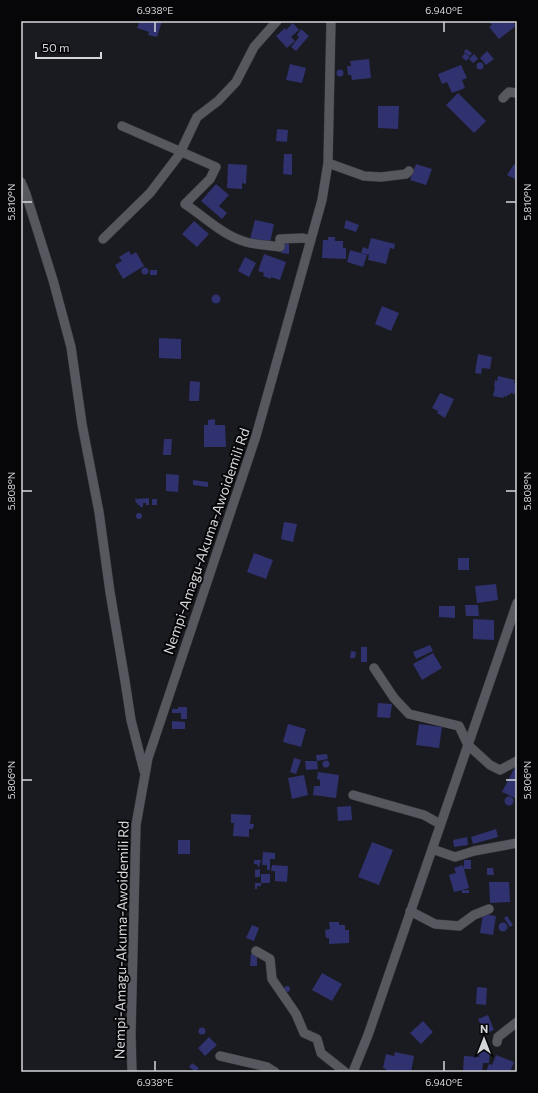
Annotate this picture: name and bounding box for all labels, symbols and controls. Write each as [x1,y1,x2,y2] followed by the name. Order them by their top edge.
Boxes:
[137,4,173,16] text: 6.938°E
[425,4,463,16] text: 6.940°E
[36,34,101,60] scale bar
[42,40,70,54] text: 50 m
[5,184,17,220] text: 5.810°N
[521,184,533,220] text: 5.810°N
[159,426,253,656] street label: Nempi-Amagu-Akuma-Awoidemili Rd
[5,472,17,510] text: 5.808°N
[521,472,533,510] text: 5.808°N
[5,761,17,799] text: 5.806°N
[521,761,533,799] text: 5.806°N
[110,821,132,1059] street label: Nempi-Amagu-Akuma-Awoidemili Rd
[464,1019,504,1059] north arrow
[480,1022,488,1035] text: N
[137,1076,173,1088] text: 6.938°E
[425,1076,463,1088] text: 6.940°E

